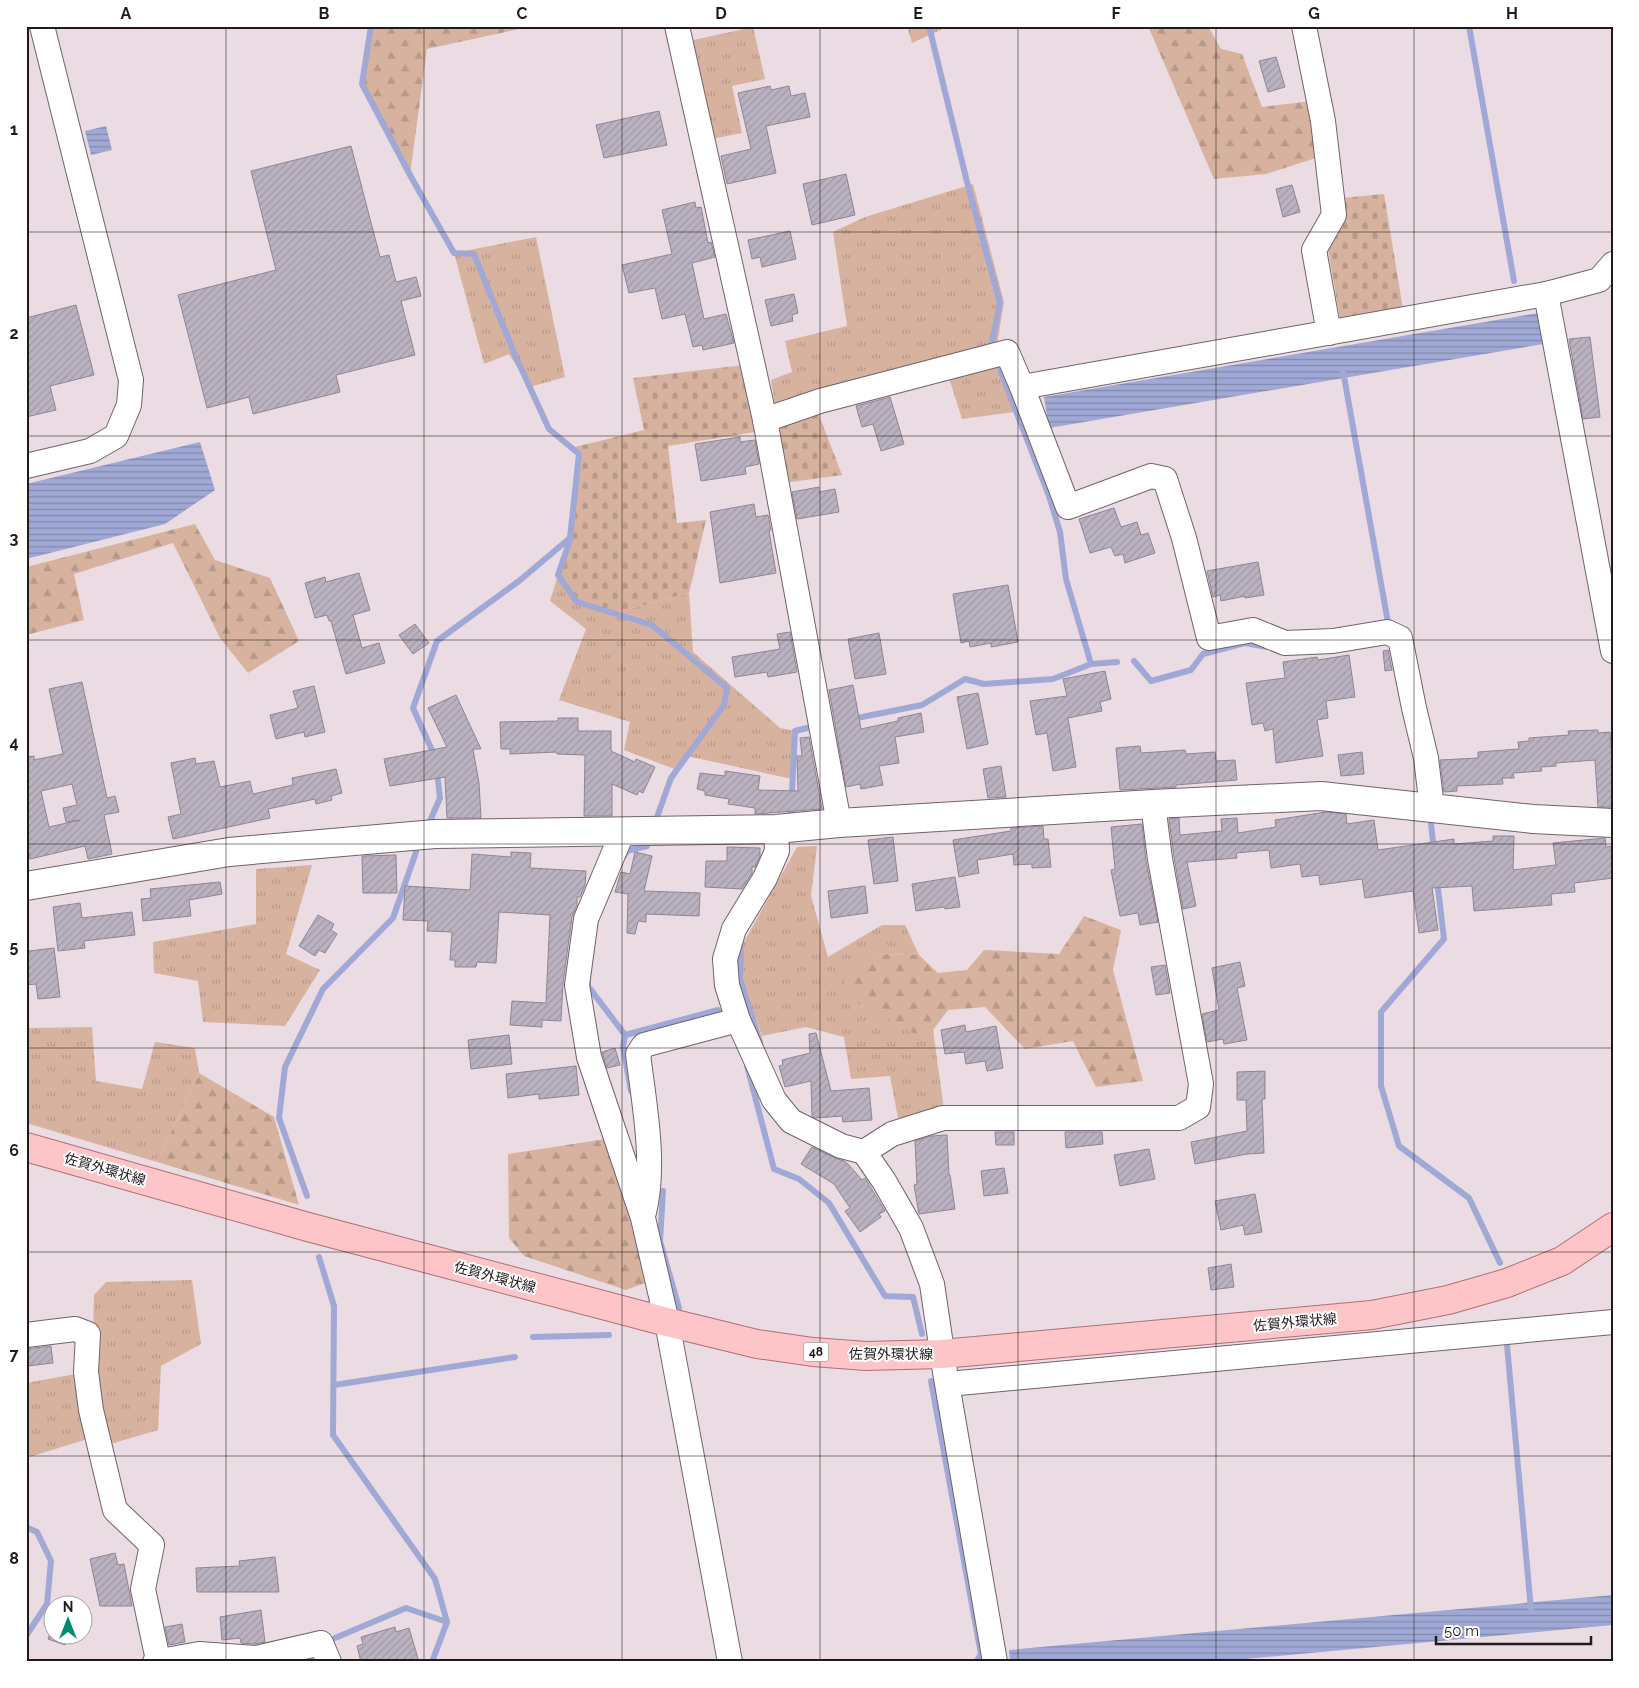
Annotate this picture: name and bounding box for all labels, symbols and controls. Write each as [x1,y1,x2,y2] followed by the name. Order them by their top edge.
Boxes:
[121,4,132,23] text: A
[319,4,330,23] text: B
[517,4,528,23] text: C
[715,4,727,23] text: D
[913,4,923,23] text: E
[1111,4,1121,23] text: F
[1308,4,1320,23] text: G
[1506,4,1518,23] text: H
[10,120,18,139] text: 1
[9,324,19,343] text: 2
[10,529,19,548] text: 3
[9,733,19,752] text: 4
[10,937,19,956] text: 5
[9,1141,19,1160] text: 6
[62,1150,148,1188] street label: 佐賀外環状線
[452,1258,538,1296] street label: 佐賀外環状線
[1252,1310,1338,1334] street label: 佐賀外環状線
[804,1342,828,1361] road number: 48
[10,1345,19,1364] text: 7
[849,1346,933,1362] street label: 佐賀外環状線
[9,1549,19,1568] text: 8
[42,1596,92,1646] north arrow
[63,1599,73,1615] text: N
[1436,1613,1592,1645] scale bar
[1444,1622,1479,1640] text: 50 m

